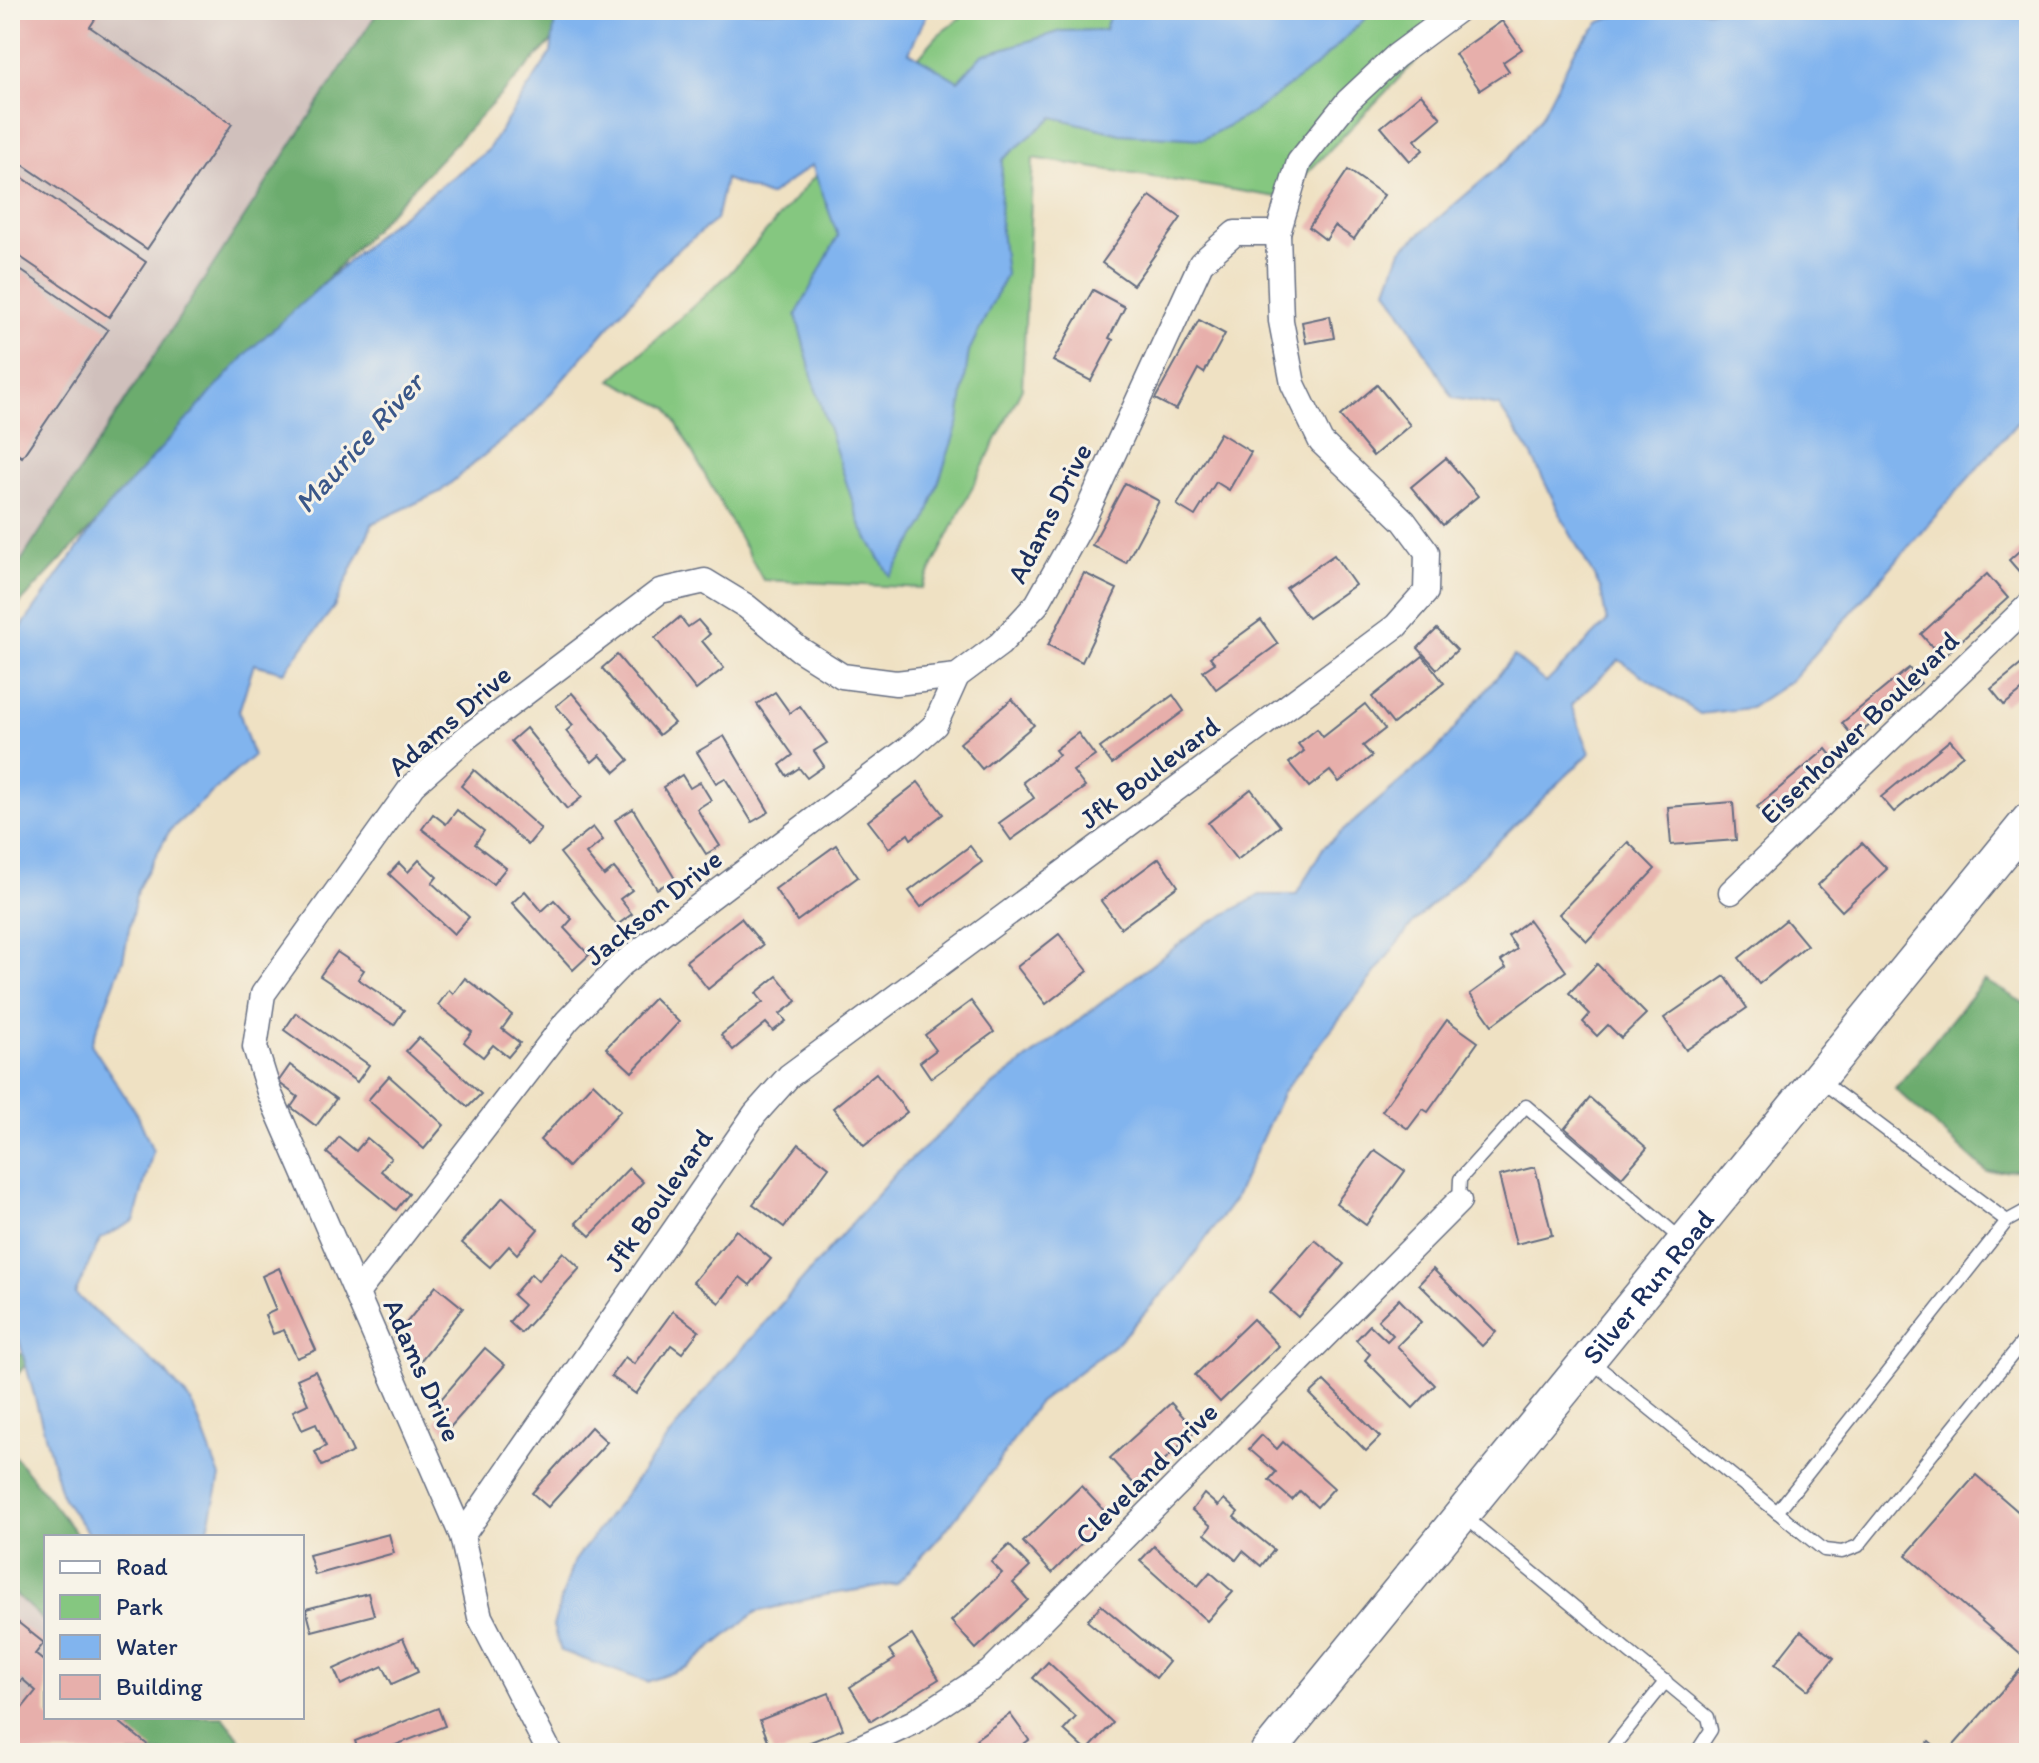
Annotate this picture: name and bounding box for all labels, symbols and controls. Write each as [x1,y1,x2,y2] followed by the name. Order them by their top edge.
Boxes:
[286,363,433,520] water label: Maurice River
[999,437,1099,589] street label: Adams Drive
[1752,623,1966,831] street label: Eisenhower Boulevard
[380,657,518,783] street label: Adams Drive
[1072,708,1226,836] street label: Jfk Boulevard
[578,841,728,973] street label: Jackson Drive
[596,1122,720,1278] street label: Jfk Boulevard
[1575,1203,1721,1371] street label: Silver Run Road
[376,1293,470,1447] street label: Adams Drive
[1067,1394,1225,1552] street label: Cleveland Drive
[44,1535,304,1719] legend
[116,1552,168,1581] text: Road
[116,1592,163,1621] text: Park
[116,1632,178,1661] text: Water
[116,1672,203,1701] text: Building

